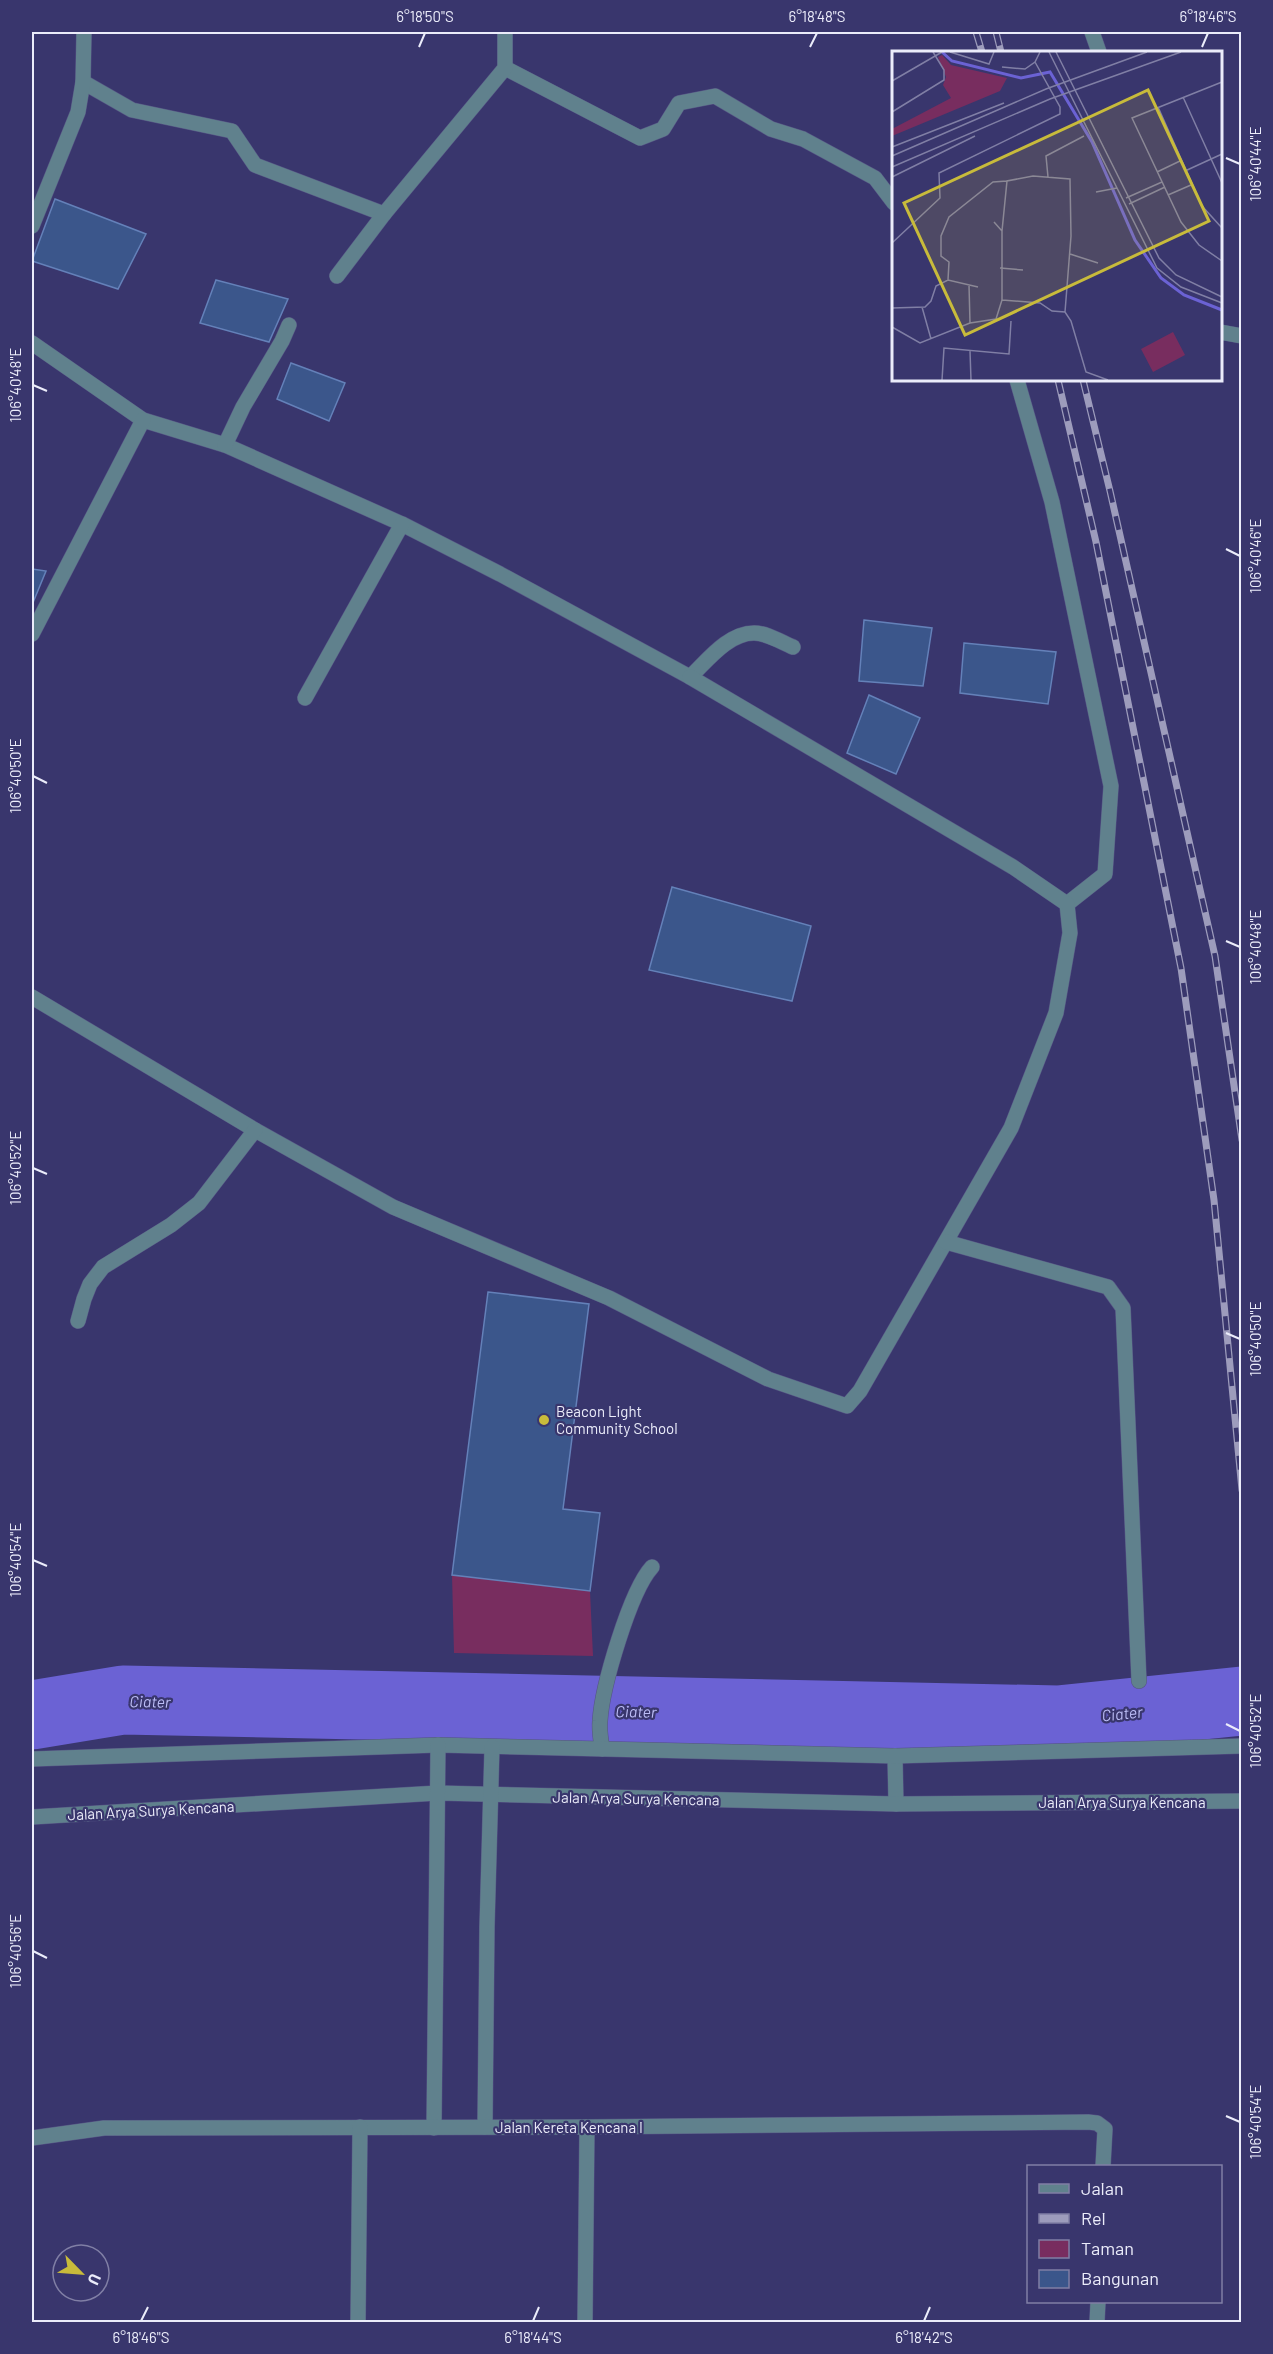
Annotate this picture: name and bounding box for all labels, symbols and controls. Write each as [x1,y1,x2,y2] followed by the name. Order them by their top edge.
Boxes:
[396,7,454,25] text: 6°18'50"S
[788,7,846,25] text: 6°18'48"S
[1179,7,1237,25] text: 6°18'46"S
[892,51,1222,381] inset map
[1246,126,1264,202] text: 106°40'44"E
[6,348,24,422] text: 106°40'48"E
[1246,519,1264,593] text: 106°40'46"E
[6,738,24,814] text: 106°40'50"E
[1246,910,1264,984] text: 106°40'48"E
[6,1131,24,1205] text: 106°40'52"E
[1246,1301,1264,1377] text: 106°40'50"E
[556,1402,678,1437] place label: Beacon Light Community School
[537,1413,551,1427] marker: Beacon Light Community School
[6,1523,24,1597] text: 106°40'54"E
[129,1691,172,1711] water label: Ciater
[1246,1694,1264,1768] text: 106°40'52"E
[615,1701,658,1721] water label: Ciater
[1101,1701,1145,1725] water label: Ciater
[552,1788,720,1808] street label: Jalan Arya Surya Kencana
[1038,1793,1206,1811] street label: Jalan Arya Surya Kencana
[67,1797,235,1823] street label: Jalan Arya Surya Kencana
[6,1914,24,1988] text: 106°40'56"E
[1246,2085,1264,2159] text: 106°40'54"E
[495,2118,643,2136] street label: Jalan Kereta Kencana I
[1027,2165,1222,2303] legend
[1081,2177,1124,2199] text: Jalan
[1081,2207,1106,2229] text: Rel
[1081,2237,1134,2259] text: Taman
[51,2243,111,2303] north arrow
[1081,2267,1159,2289] text: Bangunan
[84,2271,106,2288] text: U
[112,2328,170,2346] text: 6°18'46"S
[504,2328,562,2346] text: 6°18'44"S
[895,2328,953,2346] text: 6°18'42"S

